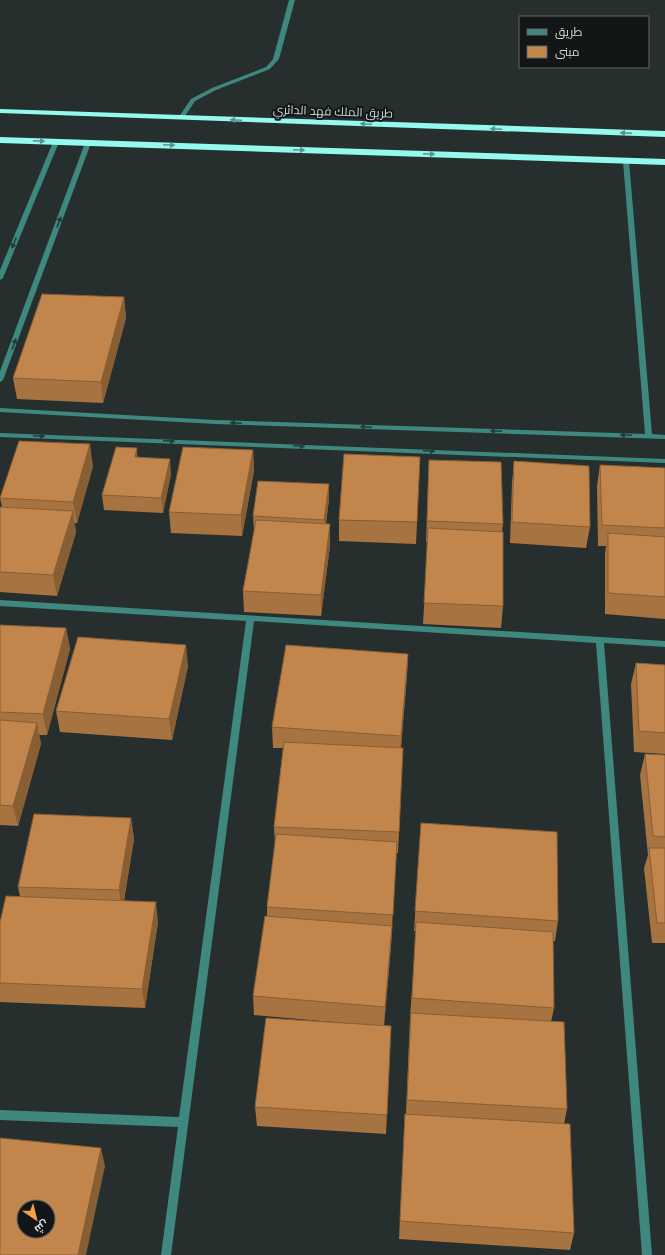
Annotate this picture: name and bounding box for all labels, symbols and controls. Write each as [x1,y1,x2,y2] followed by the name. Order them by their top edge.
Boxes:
[519,16,649,68] legend
[555,23,583,40] text: طريق
[555,43,580,60] text: مبنى
[273,100,393,124] street label: طريق الملك فهد الدائري
[229,117,242,123] one-way arrow
[360,121,372,128] one-way arrow
[490,125,502,132] one-way arrow
[620,129,632,136] one-way arrow
[33,138,46,144] one-way arrow
[163,142,175,149] one-way arrow
[293,147,306,153] one-way arrow
[423,151,436,157] one-way arrow
[56,215,62,227] one-way arrow
[11,237,17,249] one-way arrow
[11,337,17,349] one-way arrow
[229,420,242,426] one-way arrow
[359,424,372,430] one-way arrow
[489,428,502,434] one-way arrow
[620,432,632,439] one-way arrow
[33,433,45,440] one-way arrow
[163,438,175,445] one-way arrow
[293,443,305,450] one-way arrow
[423,448,435,455] one-way arrow
[16,1199,56,1239] north arrow
[32,1217,52,1238] text: ش

